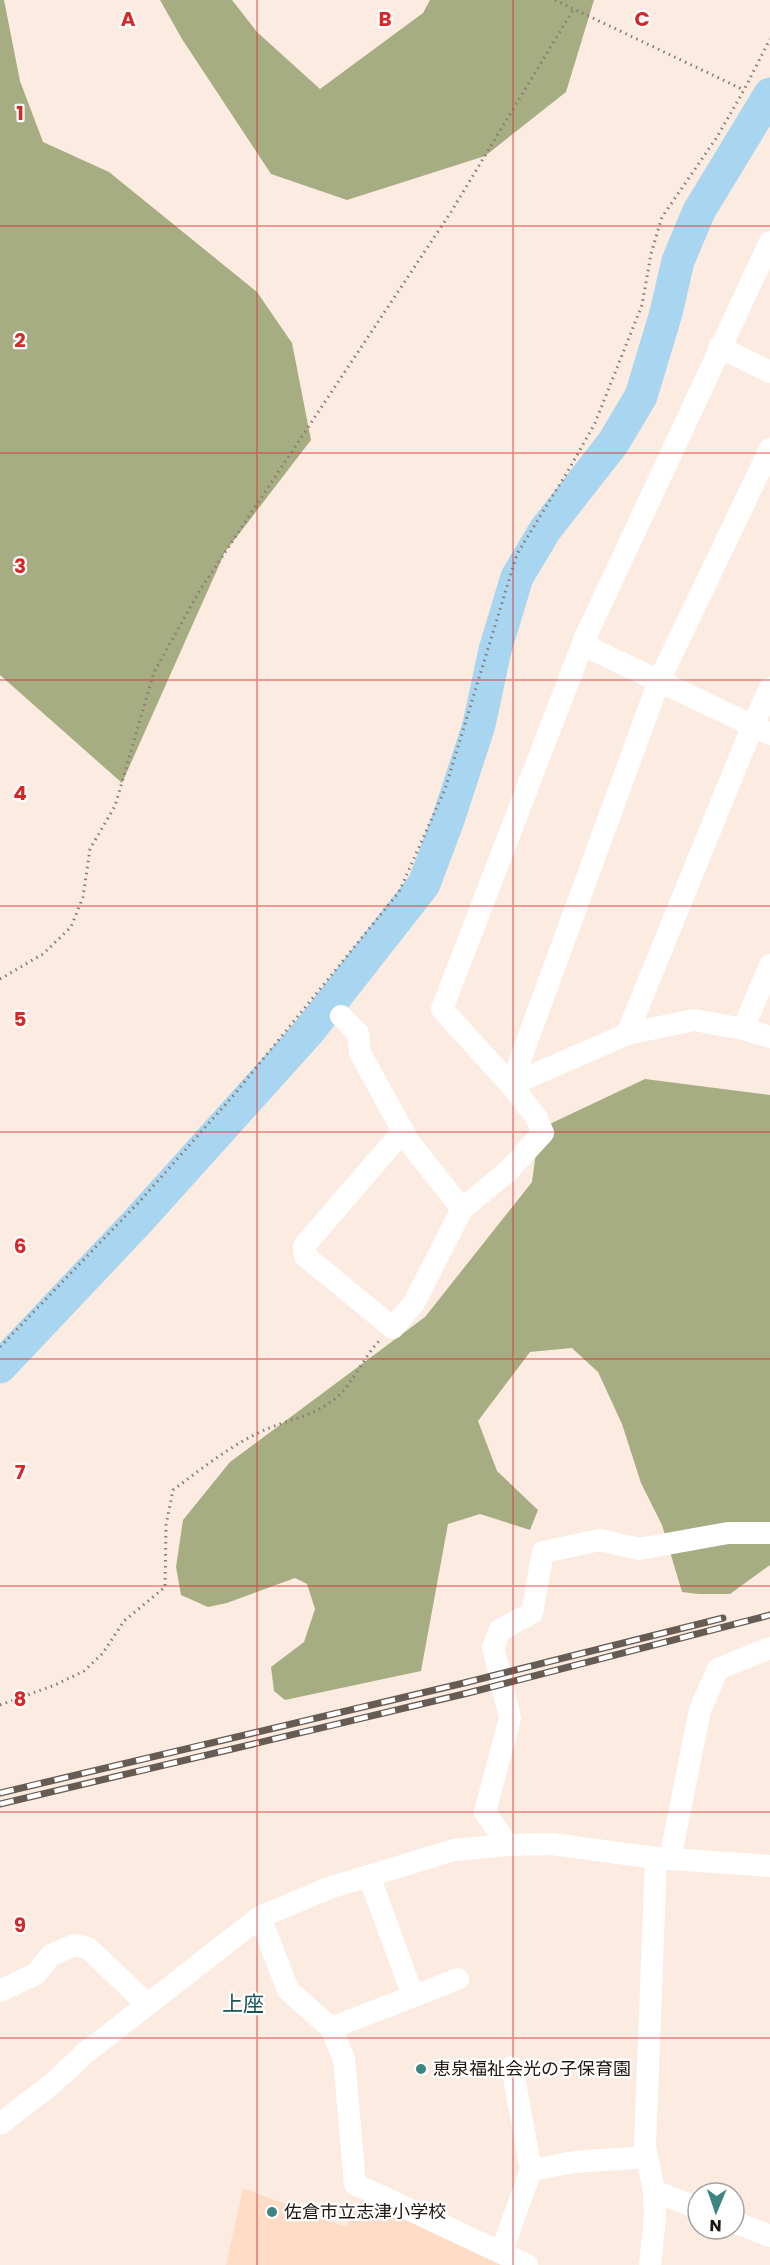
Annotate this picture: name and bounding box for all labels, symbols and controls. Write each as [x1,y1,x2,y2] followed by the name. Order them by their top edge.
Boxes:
[121,5,136,33] text: A
[378,5,392,33] text: B
[634,5,650,33] text: C
[16,99,24,127] text: 1
[14,326,26,354] text: 2
[14,552,26,580] text: 3
[13,779,27,807] text: 4
[14,1005,27,1033] text: 5
[14,1232,26,1260] text: 6
[15,1458,26,1486] text: 7
[14,1685,26,1713] text: 8
[14,1911,26,1939] text: 9
[222,1989,264,2018] district label: 上座
[433,2056,631,2081] place label: 恵泉福祉会光の子保育園
[414,2062,428,2076] marker: 恵泉福祉会光の子保育園
[686,2181,746,2241] north arrow
[284,2199,446,2224] place label: 佐倉市立志津小学校
[265,2205,279,2219] marker: 佐倉市立志津小学校
[709,2214,722,2237] text: N

